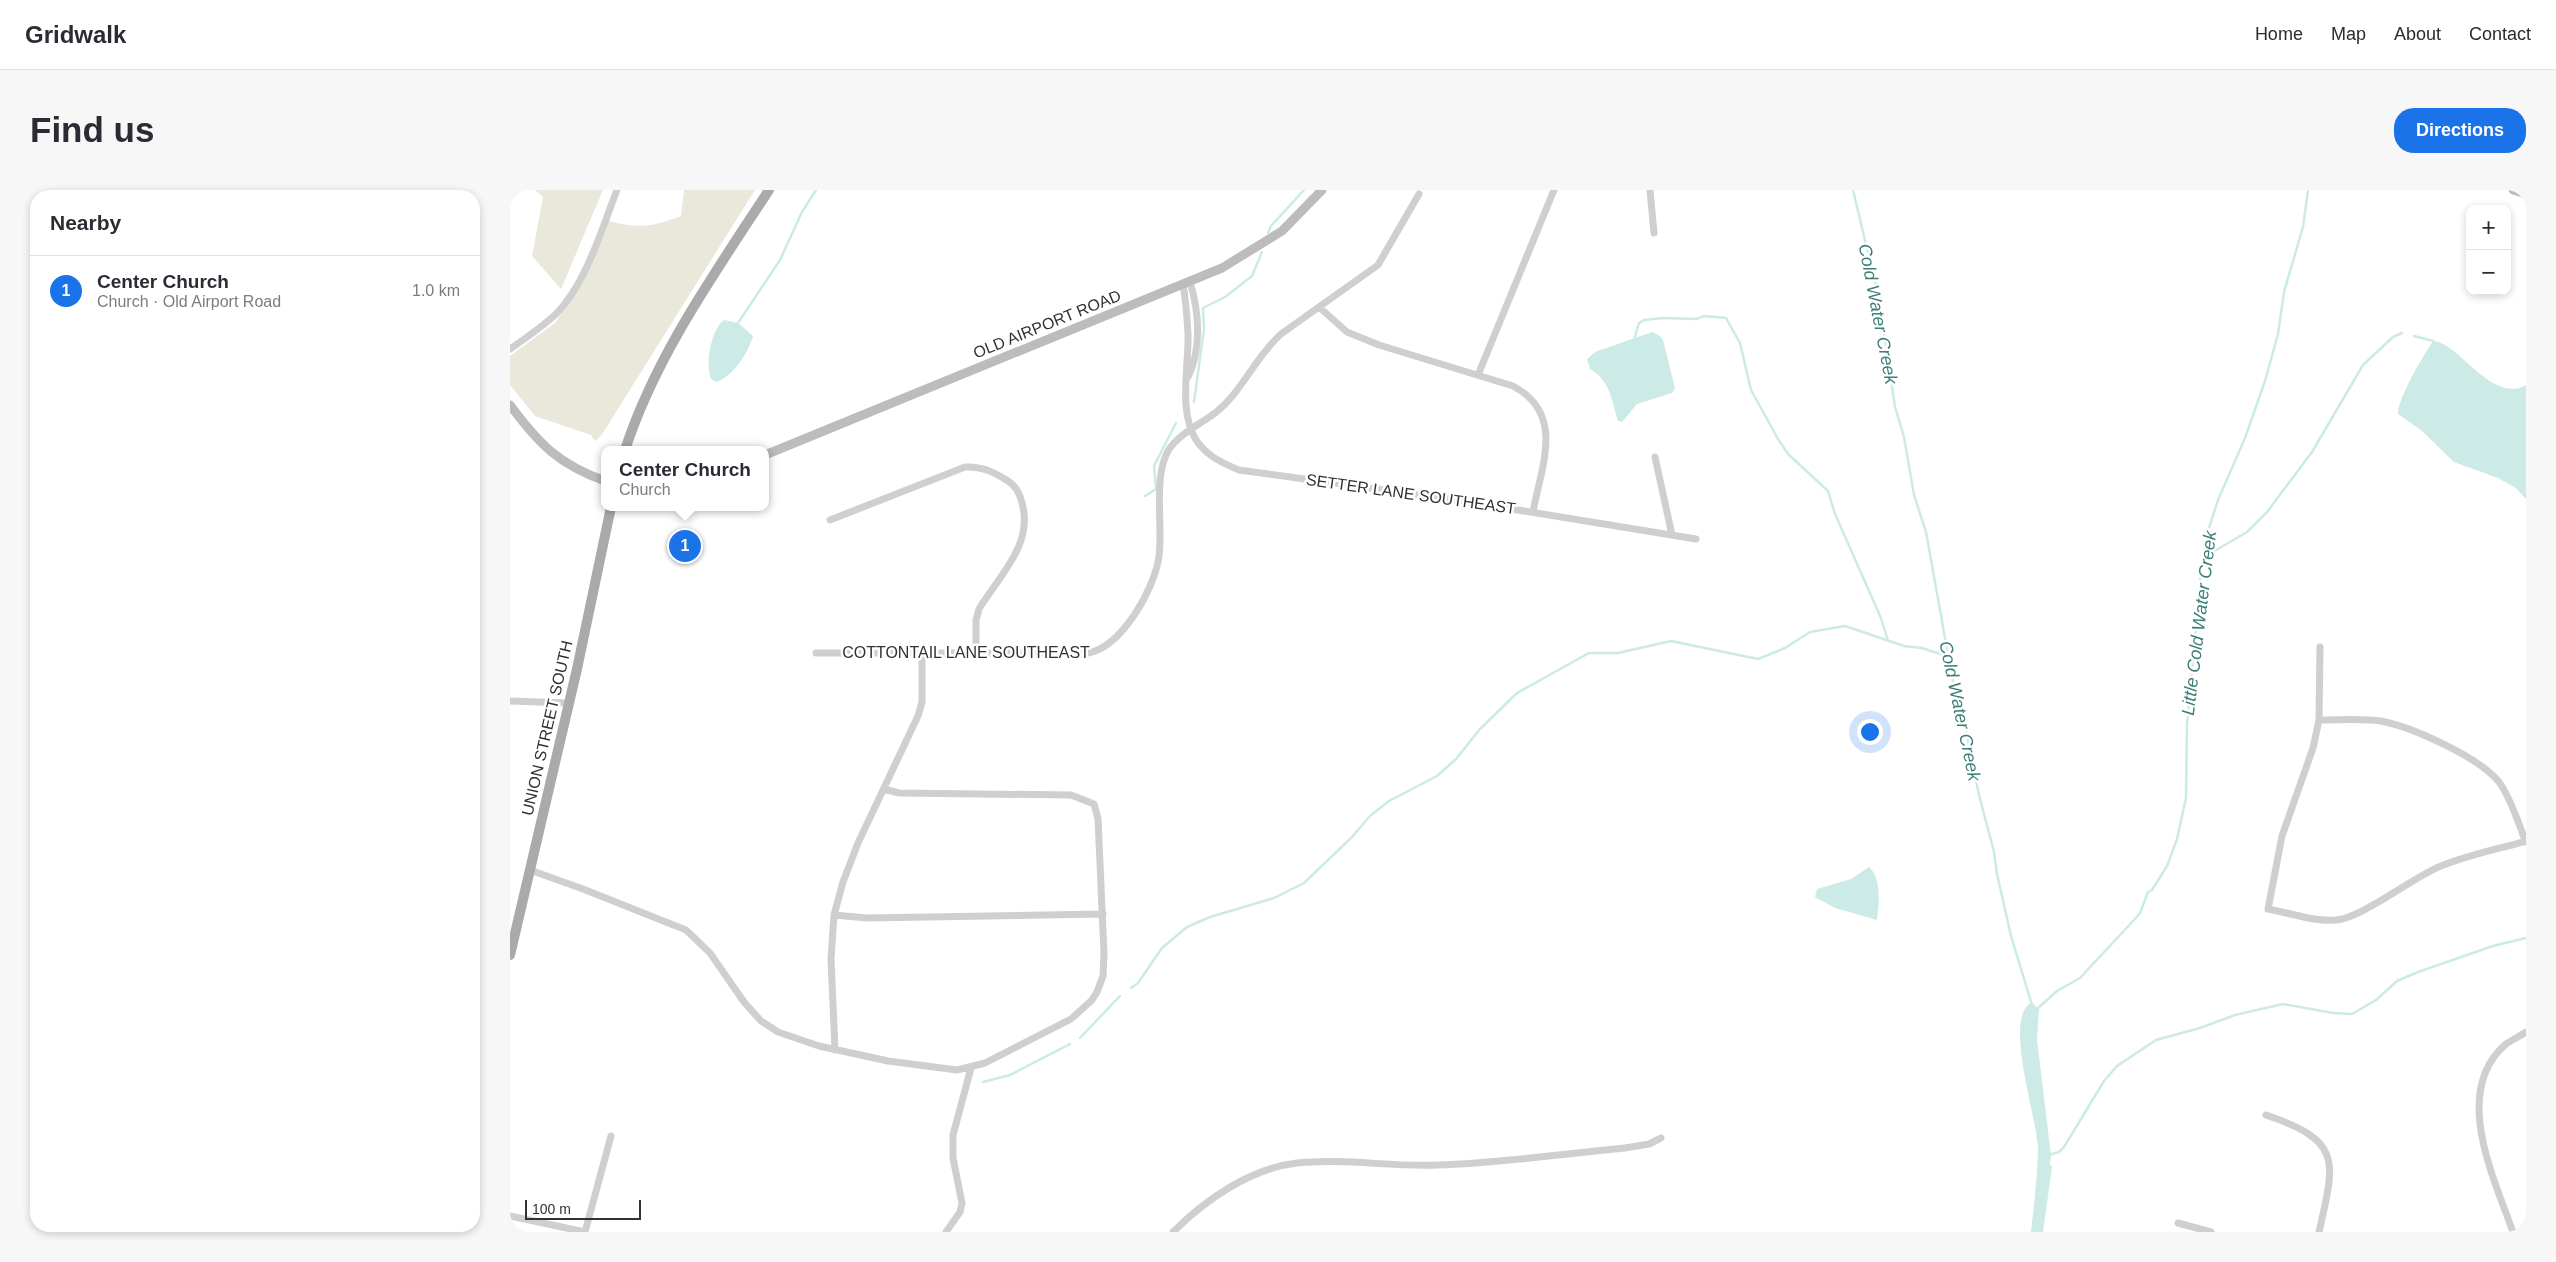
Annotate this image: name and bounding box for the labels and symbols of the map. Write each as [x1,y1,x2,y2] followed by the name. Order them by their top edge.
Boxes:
[1855,242,1902,387] water label: Cold Water Creek
[971,287,1123,361] street label: OLD AIRPORT ROAD
[1305,471,1517,517] street label: SETTER LANE SOUTHEAST
[669,527,701,565] pin: 1
[2178,529,2220,716] water label: Little Cold Water Creek
[519,639,575,817] street label: UNION STREET SOUTH
[1935,639,1985,784] water label: Cold Water Creek
[842,644,1090,661] street label: COTTONTAIL LANE SOUTHEAST
[1857,719,1883,745] your location
[525,1197,641,1220] scale bar

